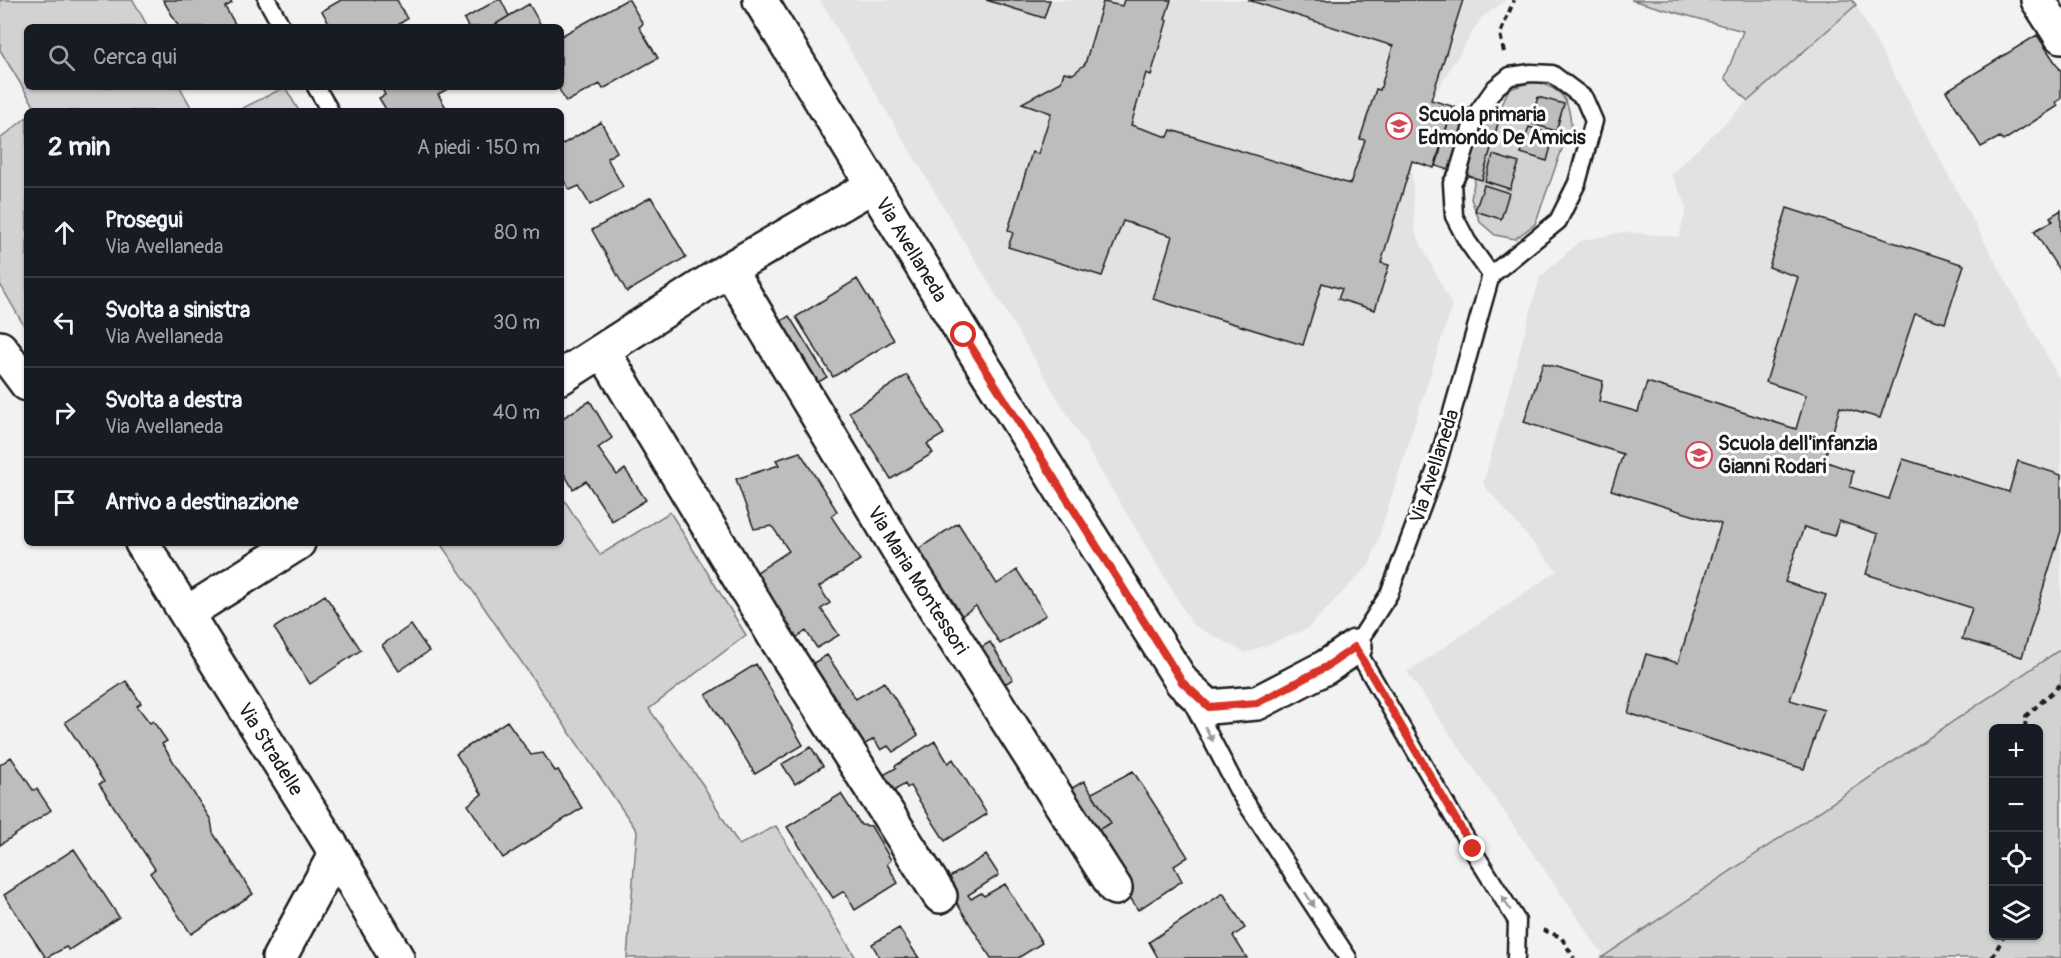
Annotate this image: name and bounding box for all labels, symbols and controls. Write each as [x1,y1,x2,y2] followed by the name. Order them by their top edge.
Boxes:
[24,24,564,90] search box
[45,41,78,74] icon: search
[93,43,177,71] text: Cerca qui
[1418,102,1586,150] place label: Scuola primaria Edmondo De Amicis
[1384,111,1414,141] school or university icon: Scuola primaria Edmondo De Amicis
[48,131,110,163] text: 2 min
[417,135,540,160] text: A piedi · 150 m
[870,193,953,307] street label: Via Avellaneda
[105,206,183,234] text: Prosegui
[48,216,81,249] icon: ahead
[494,220,540,245] text: 80 m
[105,234,223,259] text: Via Avellaneda
[105,296,250,324] text: Svolta a sinistra
[48,306,81,339] icon: left
[493,310,540,335] text: 30 m
[950,321,976,347] route start
[105,324,223,349] text: Via Avellaneda
[105,386,242,414] text: Svolta a destra
[48,396,81,429] icon: right
[493,400,540,425] text: 40 m
[1404,406,1465,526] street label: Via Avellaneda
[105,414,223,439] text: Via Avellaneda
[1718,431,1878,479] place label: Scuola dell'infanzia Gianni Rodari
[1684,440,1714,470] school or university icon: Scuola dell'infanzia Gianni Rodari
[48,486,81,519] icon: arrive
[105,488,298,516] text: Arrivo a destinazione
[862,501,974,659] street label: Via Maria Montessori
[232,698,309,800] street label: Via Stradelle
[1989,724,2043,940] map controls
[1989,724,2043,778] button: +
[1204,726,1214,743] one-way arrow
[1989,778,2043,832] button: −
[1989,832,2043,886] button: locate
[1459,835,1485,861] route end
[1989,886,2043,940] button: layers
[1305,892,1316,909] one-way arrow
[1500,895,1511,911] one-way arrow

